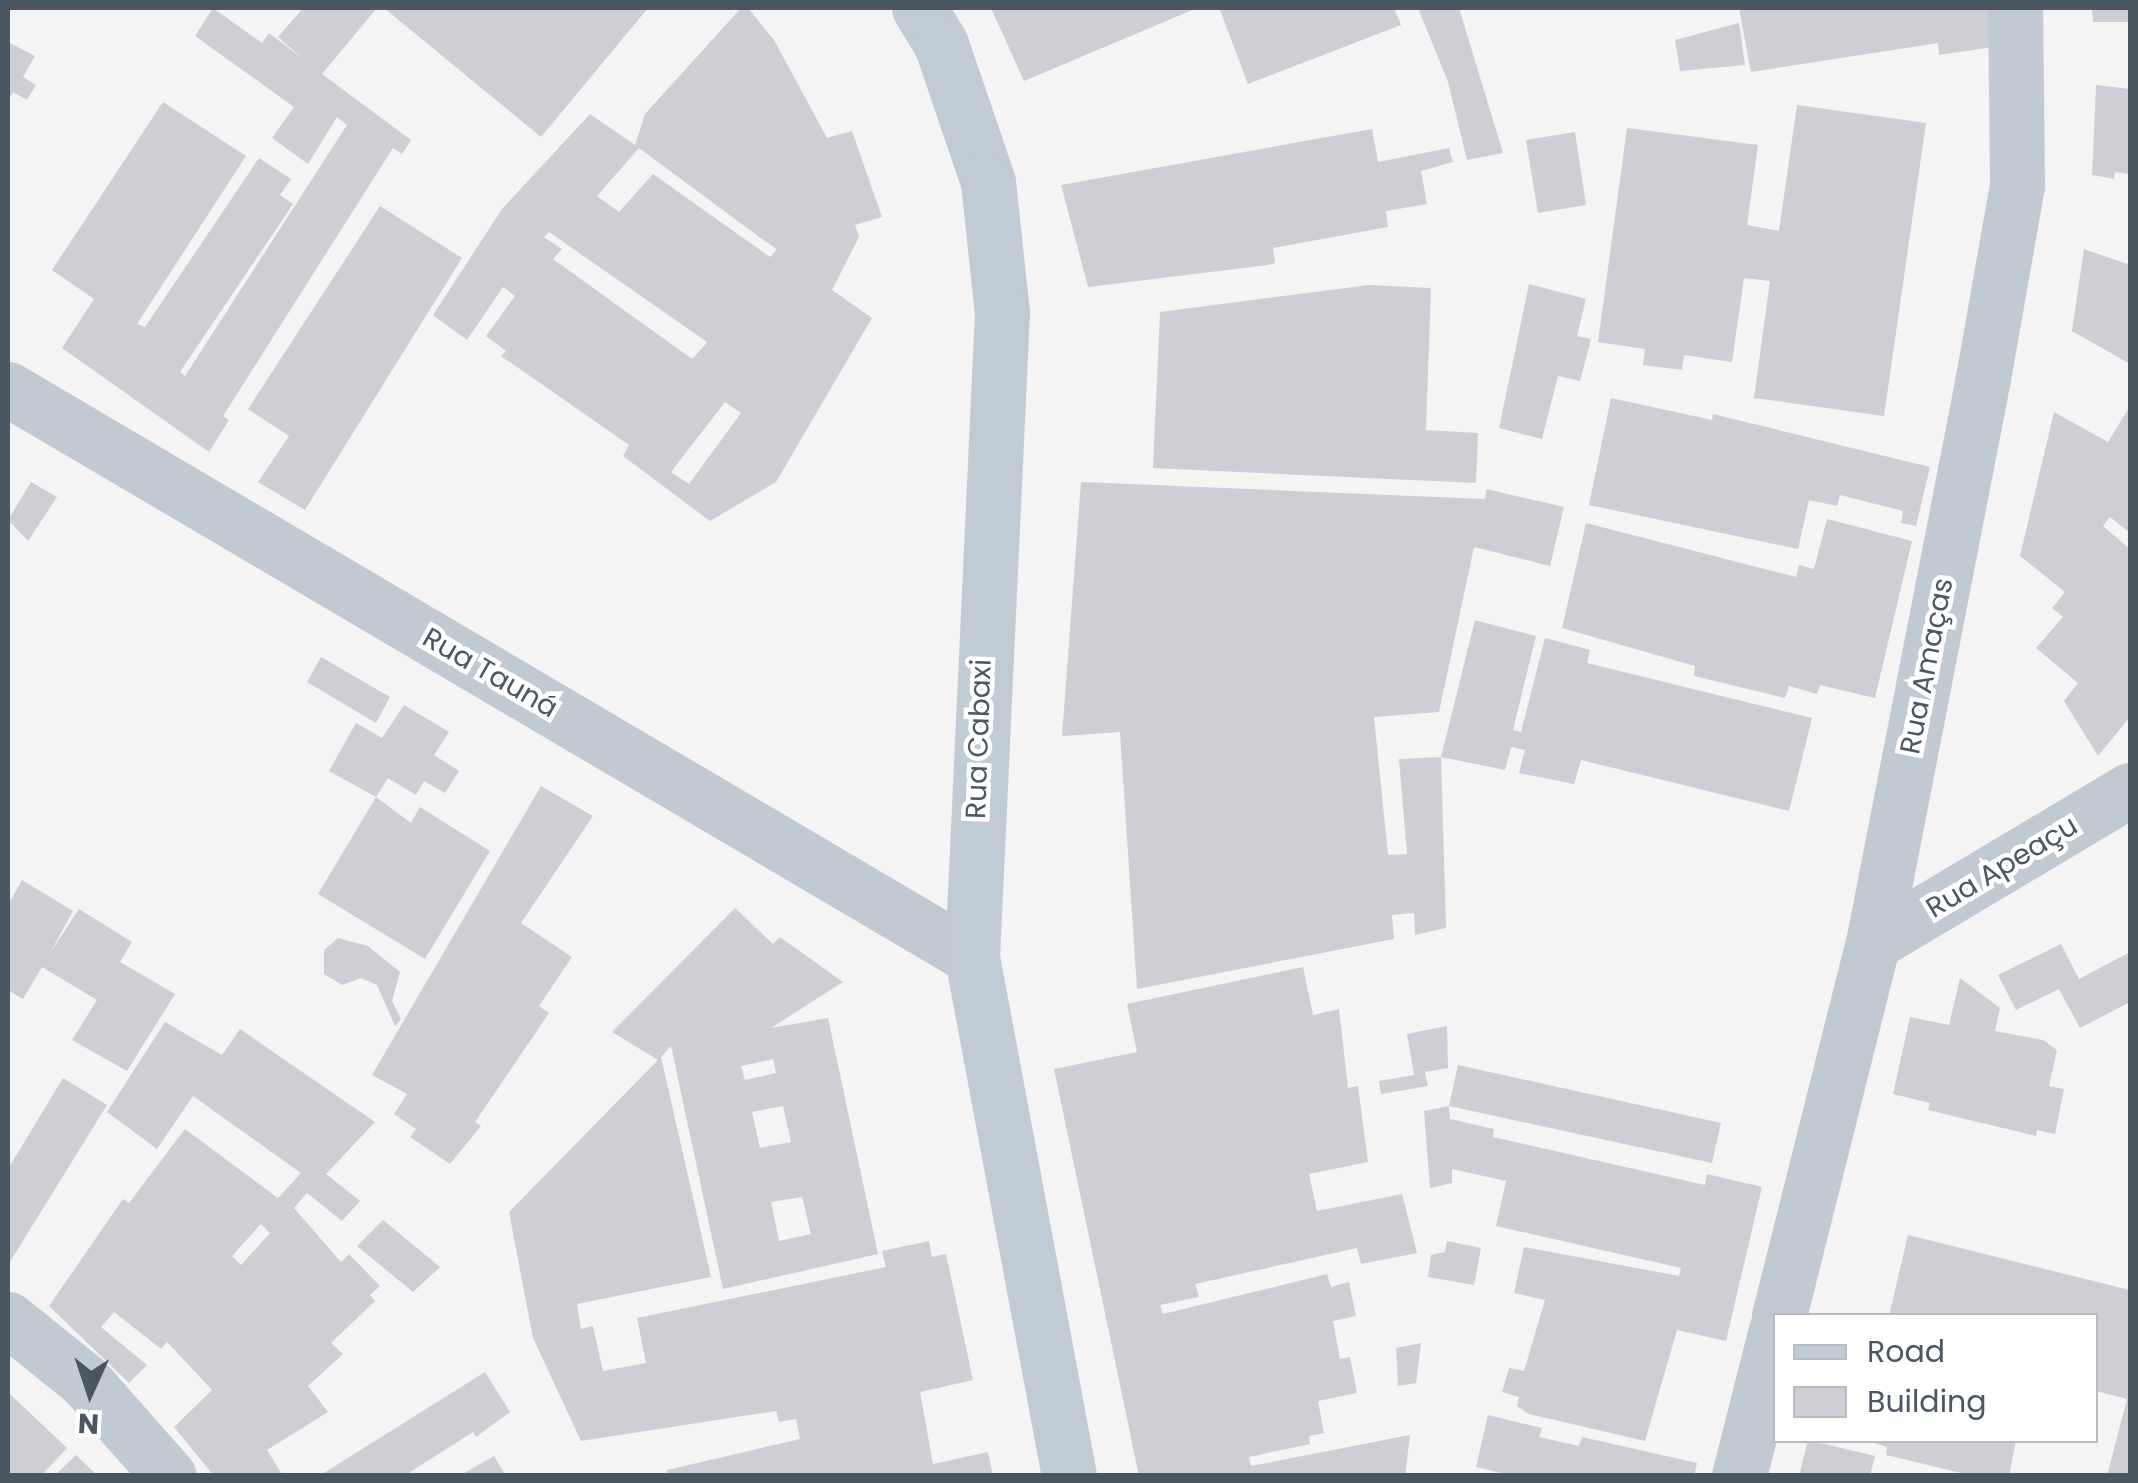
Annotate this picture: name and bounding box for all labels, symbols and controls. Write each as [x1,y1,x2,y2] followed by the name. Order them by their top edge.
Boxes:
[1893,575,1961,757] street label: Rua Amaças
[417,621,563,725] street label: Rua Tauná
[959,658,999,820] street label: Rua Cabaxi
[1920,809,2084,925] street label: Rua Apeaçu
[1773,1313,2098,1443] legend
[1867,1330,1945,1373] text: Road
[40,1343,140,1443] north arrow
[1867,1380,1987,1423] text: Building
[77,1403,100,1443] text: N

